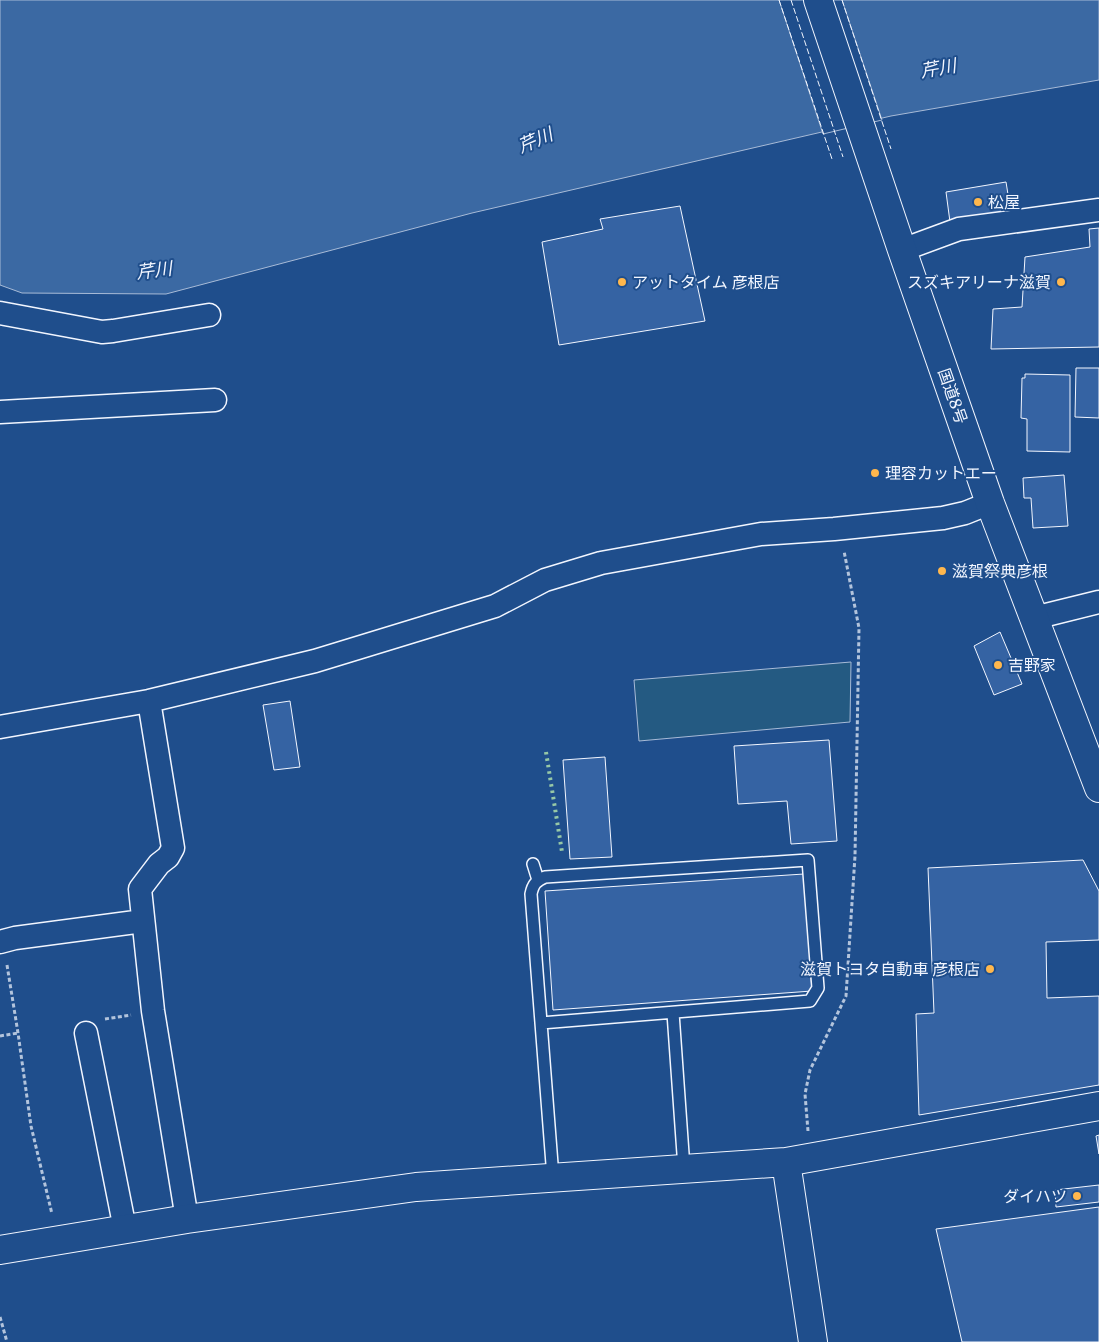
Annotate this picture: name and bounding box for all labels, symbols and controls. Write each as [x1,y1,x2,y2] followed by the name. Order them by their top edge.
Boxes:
[918,53,960,82] water label: 芹川
[514,122,558,158] water label: 芹川
[988,192,1020,212] place label: 松屋
[972,196,984,208] marker: 松屋
[135,256,175,284] water label: 芹川
[632,272,779,292] place label: アットタイム 彦根店
[907,272,1051,292] place label: スズキアリーナ滋賀
[616,276,628,288] marker: アットタイム 彦根店
[1055,276,1067,288] marker: スズキアリーナ滋賀
[934,366,972,426] street label: 国道8号
[885,463,997,483] place label: 理容カットエー
[869,467,881,479] marker: 理容カットエー
[952,561,1048,581] place label: 滋賀祭典彦根
[936,565,948,577] marker: 滋賀祭典彦根
[1008,655,1056,675] place label: 吉野家
[992,659,1004,671] marker: 吉野家
[800,959,980,979] place label: 滋賀トヨタ自動車 彦根店
[984,963,996,975] marker: 滋賀トヨタ自動車 彦根店
[1003,1186,1067,1206] place label: ダイハツ
[1071,1190,1083,1202] marker: ダイハツ

